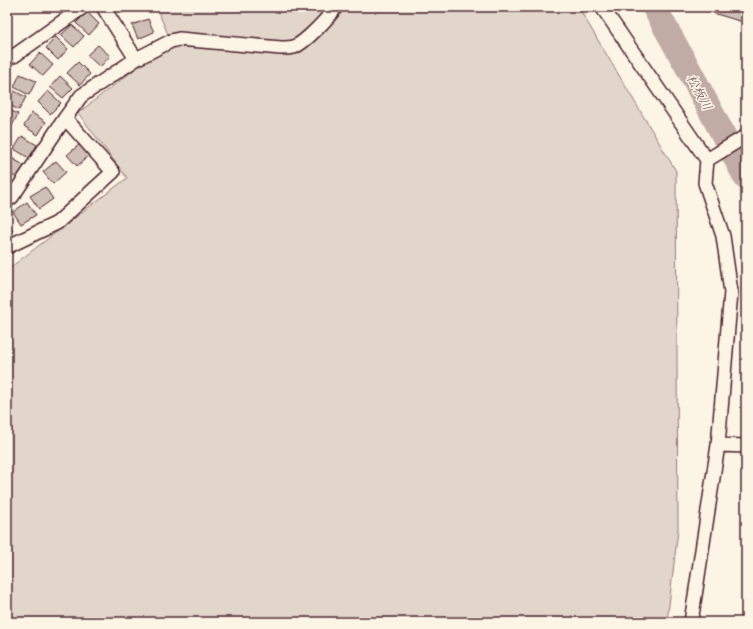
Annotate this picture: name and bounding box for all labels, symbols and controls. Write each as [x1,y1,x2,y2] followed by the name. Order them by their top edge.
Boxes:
[684,71,717,113] water label: 松板川

